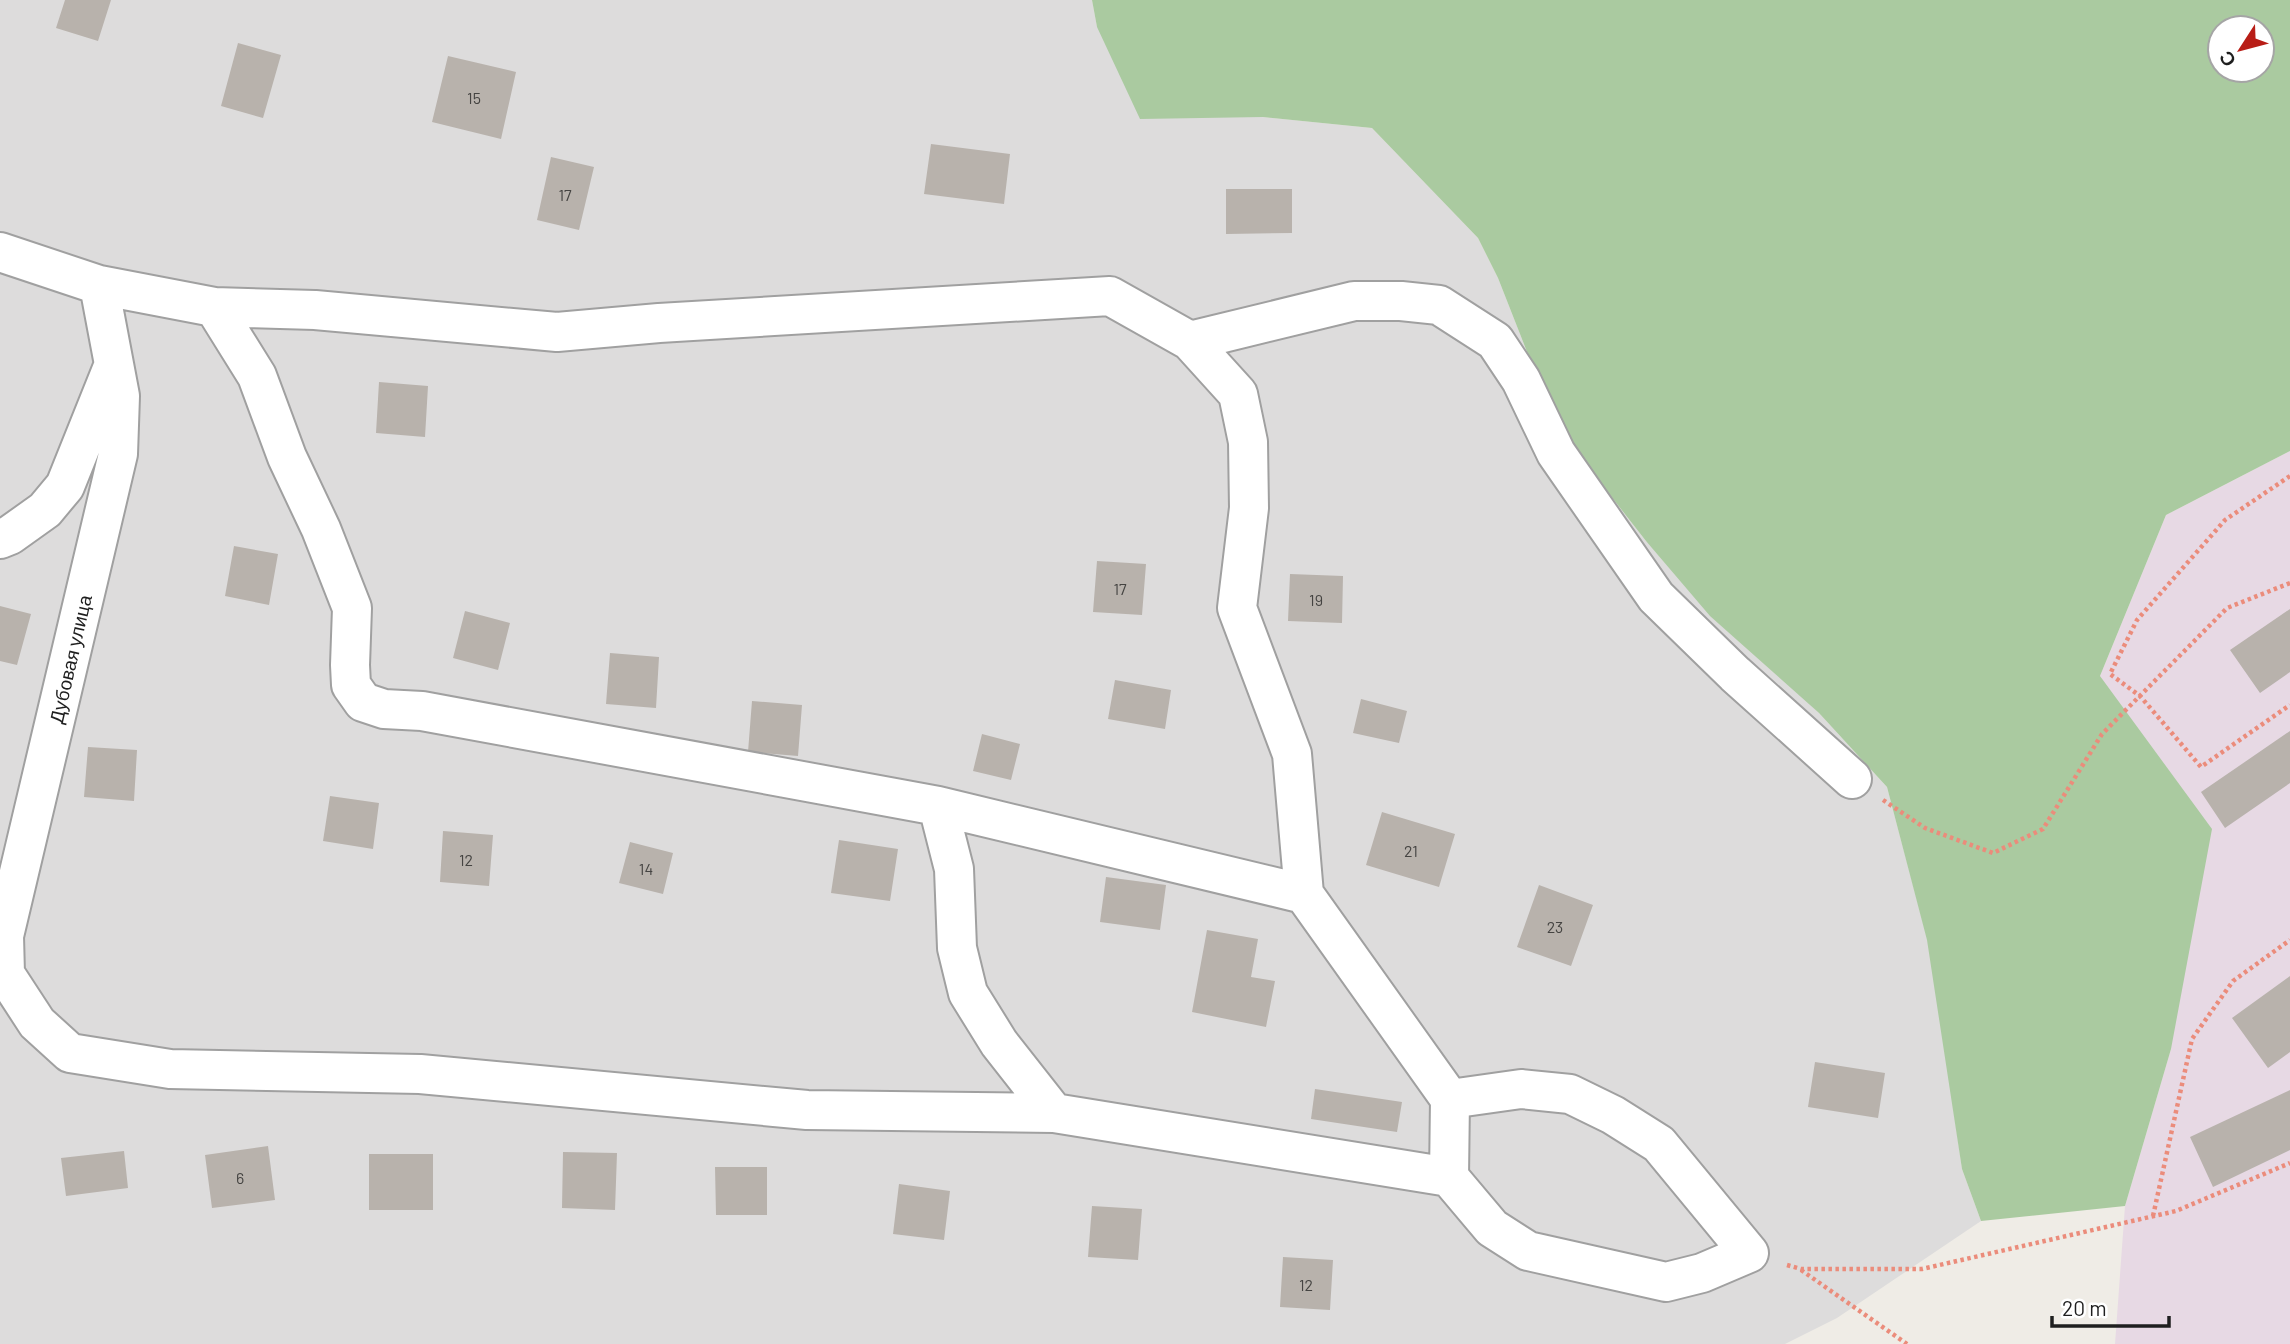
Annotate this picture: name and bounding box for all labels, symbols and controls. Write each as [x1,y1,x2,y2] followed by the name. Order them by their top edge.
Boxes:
[2206,14,2276,84] north arrow
[2213,47,2240,72] text: С
[467,88,481,107] house number: 15
[558,185,572,204] house number: 17
[1113,579,1127,598] house number: 17
[1309,590,1323,609] house number: 19
[44,592,96,726] street label: Дубовая улица
[1404,841,1418,860] house number: 21
[459,850,473,869] house number: 12
[639,859,653,878] house number: 14
[1547,917,1563,936] house number: 23
[236,1168,244,1187] house number: 6
[1299,1275,1313,1294] house number: 12
[2052,1284,2169,1328] scale bar
[2062,1295,2107,1320] text: 20 m

